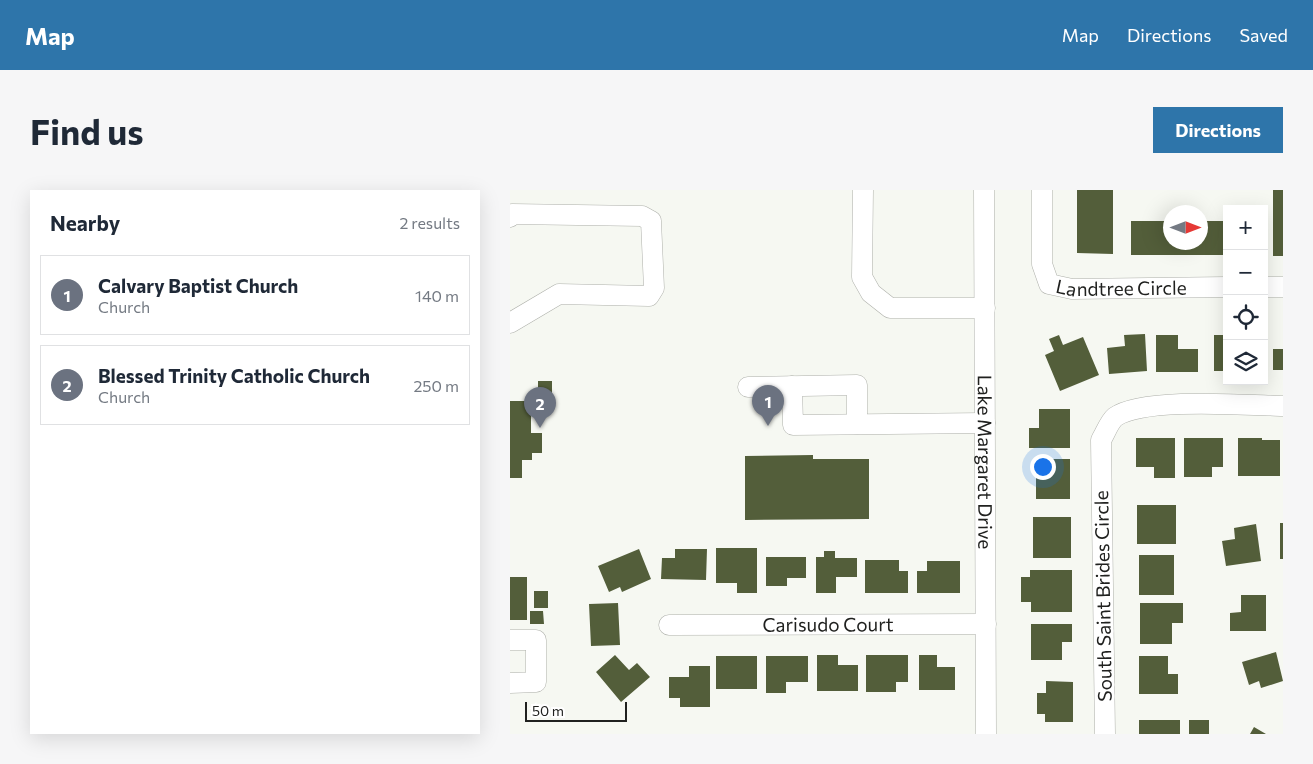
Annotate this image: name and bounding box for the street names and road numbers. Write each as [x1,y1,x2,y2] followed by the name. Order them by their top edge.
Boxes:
[1054,274,1187,301] street label: Landtree Circle
[974,375,997,549] street label: Lake Margaret Drive
[1089,490,1116,702] street label: South Saint Brides Circle
[762,612,894,636] street label: Carisudo Court

